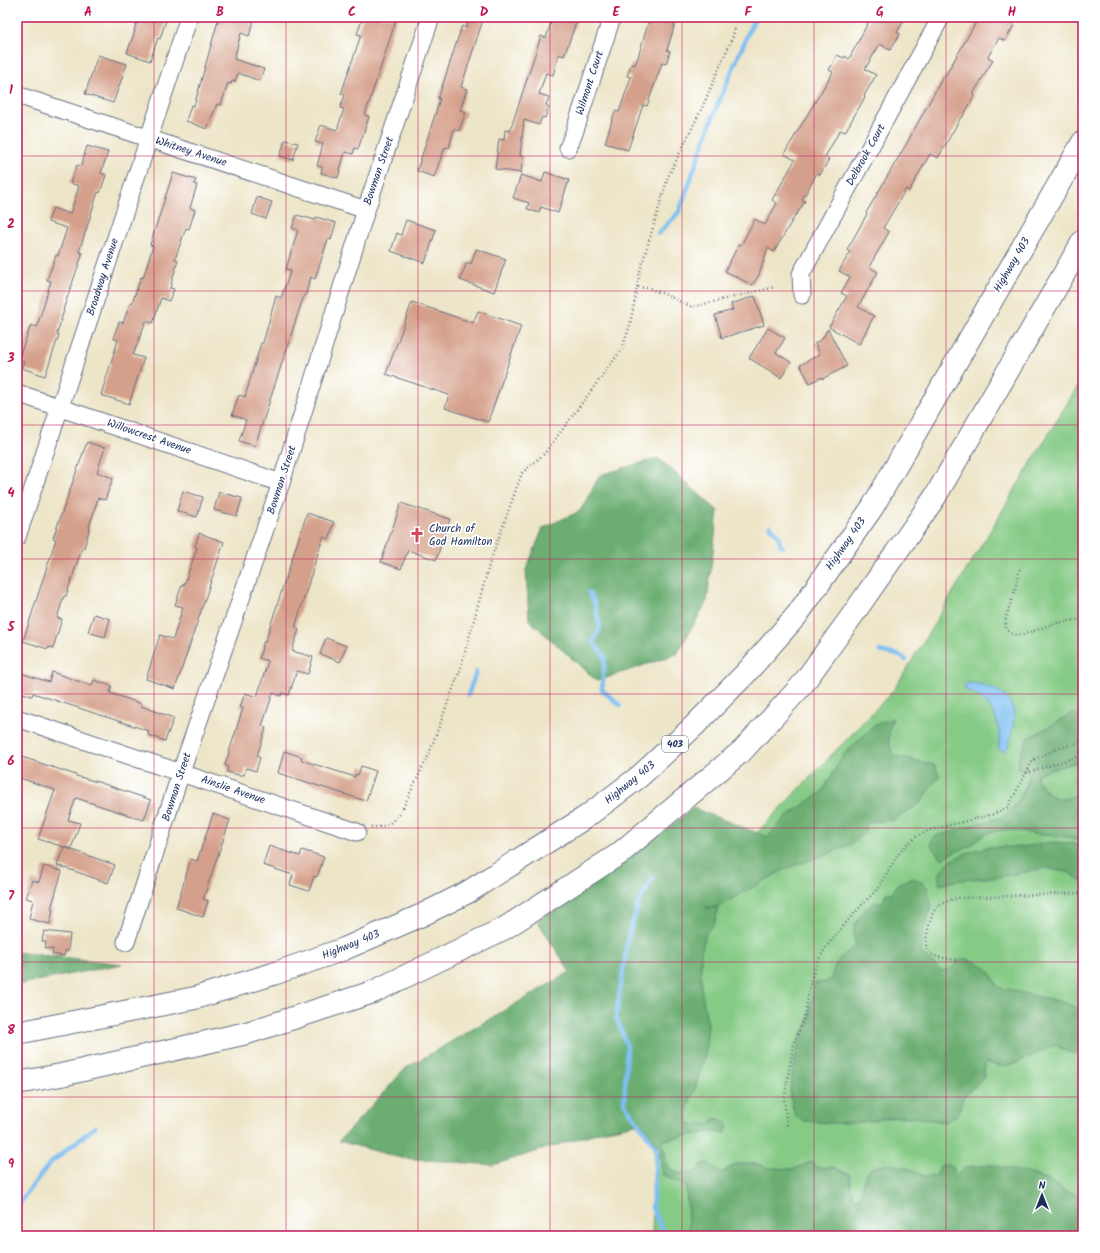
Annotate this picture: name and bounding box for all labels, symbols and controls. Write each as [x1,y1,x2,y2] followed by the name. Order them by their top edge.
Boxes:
[84,2,92,23] text: A
[216,2,224,23] text: B
[348,2,356,23] text: C
[480,2,489,23] text: D
[612,2,620,23] text: E
[744,2,752,23] text: F
[876,2,884,23] text: G
[1008,2,1017,23] text: H
[571,48,609,118] street label: Wilmont Court
[9,80,13,101] text: 1
[842,120,891,189] street label: Delbrook Court
[153,132,229,172] street label: Whitney Avenue
[359,134,399,208] street label: Bowman Street
[7,214,15,235] text: 2
[989,234,1035,296] street label: Highway 403
[82,236,124,318] street label: Broadway Avenue
[6,348,15,369] text: 3
[104,414,194,460] street label: Willowcrest Avenue
[262,443,302,517] street label: Bowman Street
[7,483,15,504] text: 4
[821,514,871,574] street label: Highway 403
[429,520,492,551] place label: Church of God Hamilton
[408,526,426,544] church icon: Church of God Hamilton
[7,617,16,638] text: 5
[662,736,688,752] road number: 403
[157,750,197,824] street label: Bowman Street
[7,751,15,772] text: 6
[601,757,659,809] street label: Highway 403
[198,771,268,809] street label: Ainslie Avenue
[8,886,15,907] text: 7
[319,925,383,965] street label: Highway 403
[7,1020,15,1041] text: 8
[8,1154,15,1175] text: 9
[1022,1175,1062,1215] north arrow
[1039,1177,1046,1195] text: N

